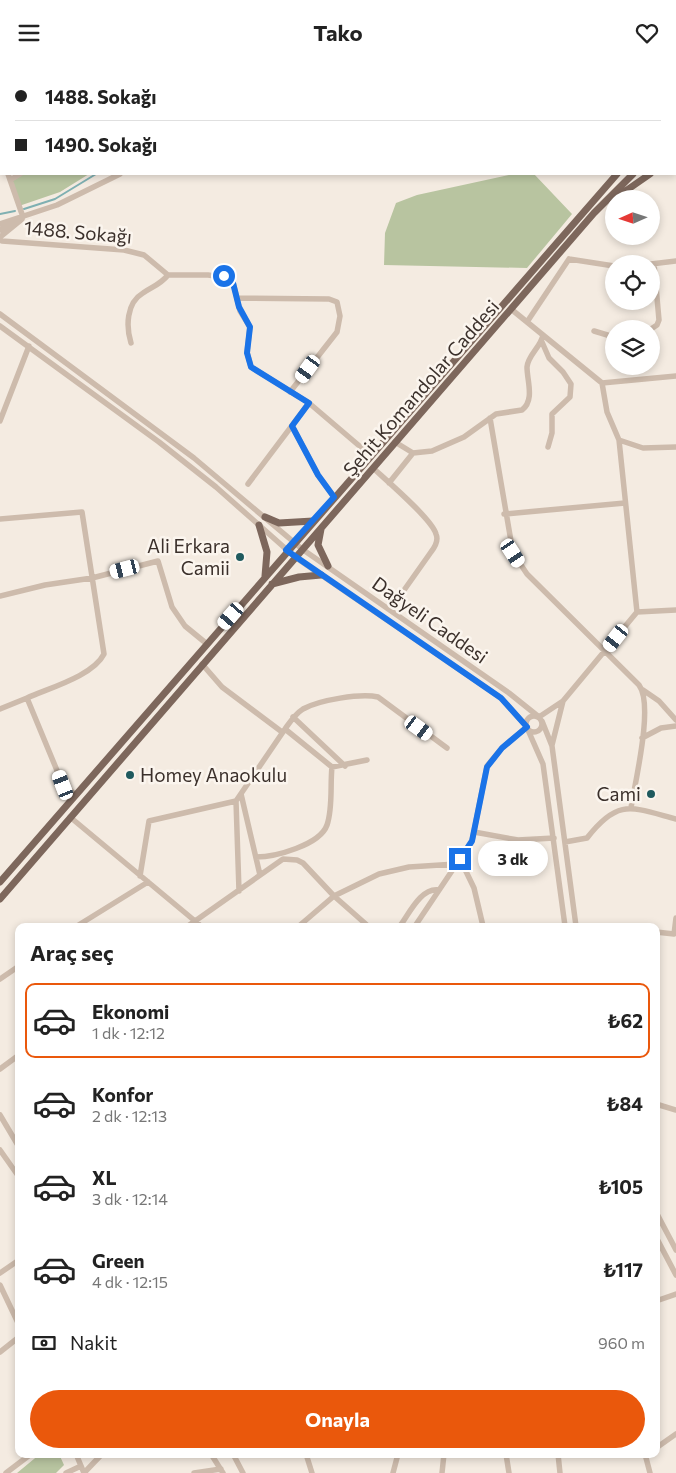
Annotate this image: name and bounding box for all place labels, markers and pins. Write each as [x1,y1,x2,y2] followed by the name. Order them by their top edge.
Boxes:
[147,534,230,579] place label: Ali Erkara Camii
[234,551,246,563] marker: Ali Erkara Camii
[140,763,287,786] place label: Homey Anaokulu
[124,769,136,781] marker: Homey Anaokulu
[597,782,641,805] place label: Cami
[645,788,657,800] marker: Cami

